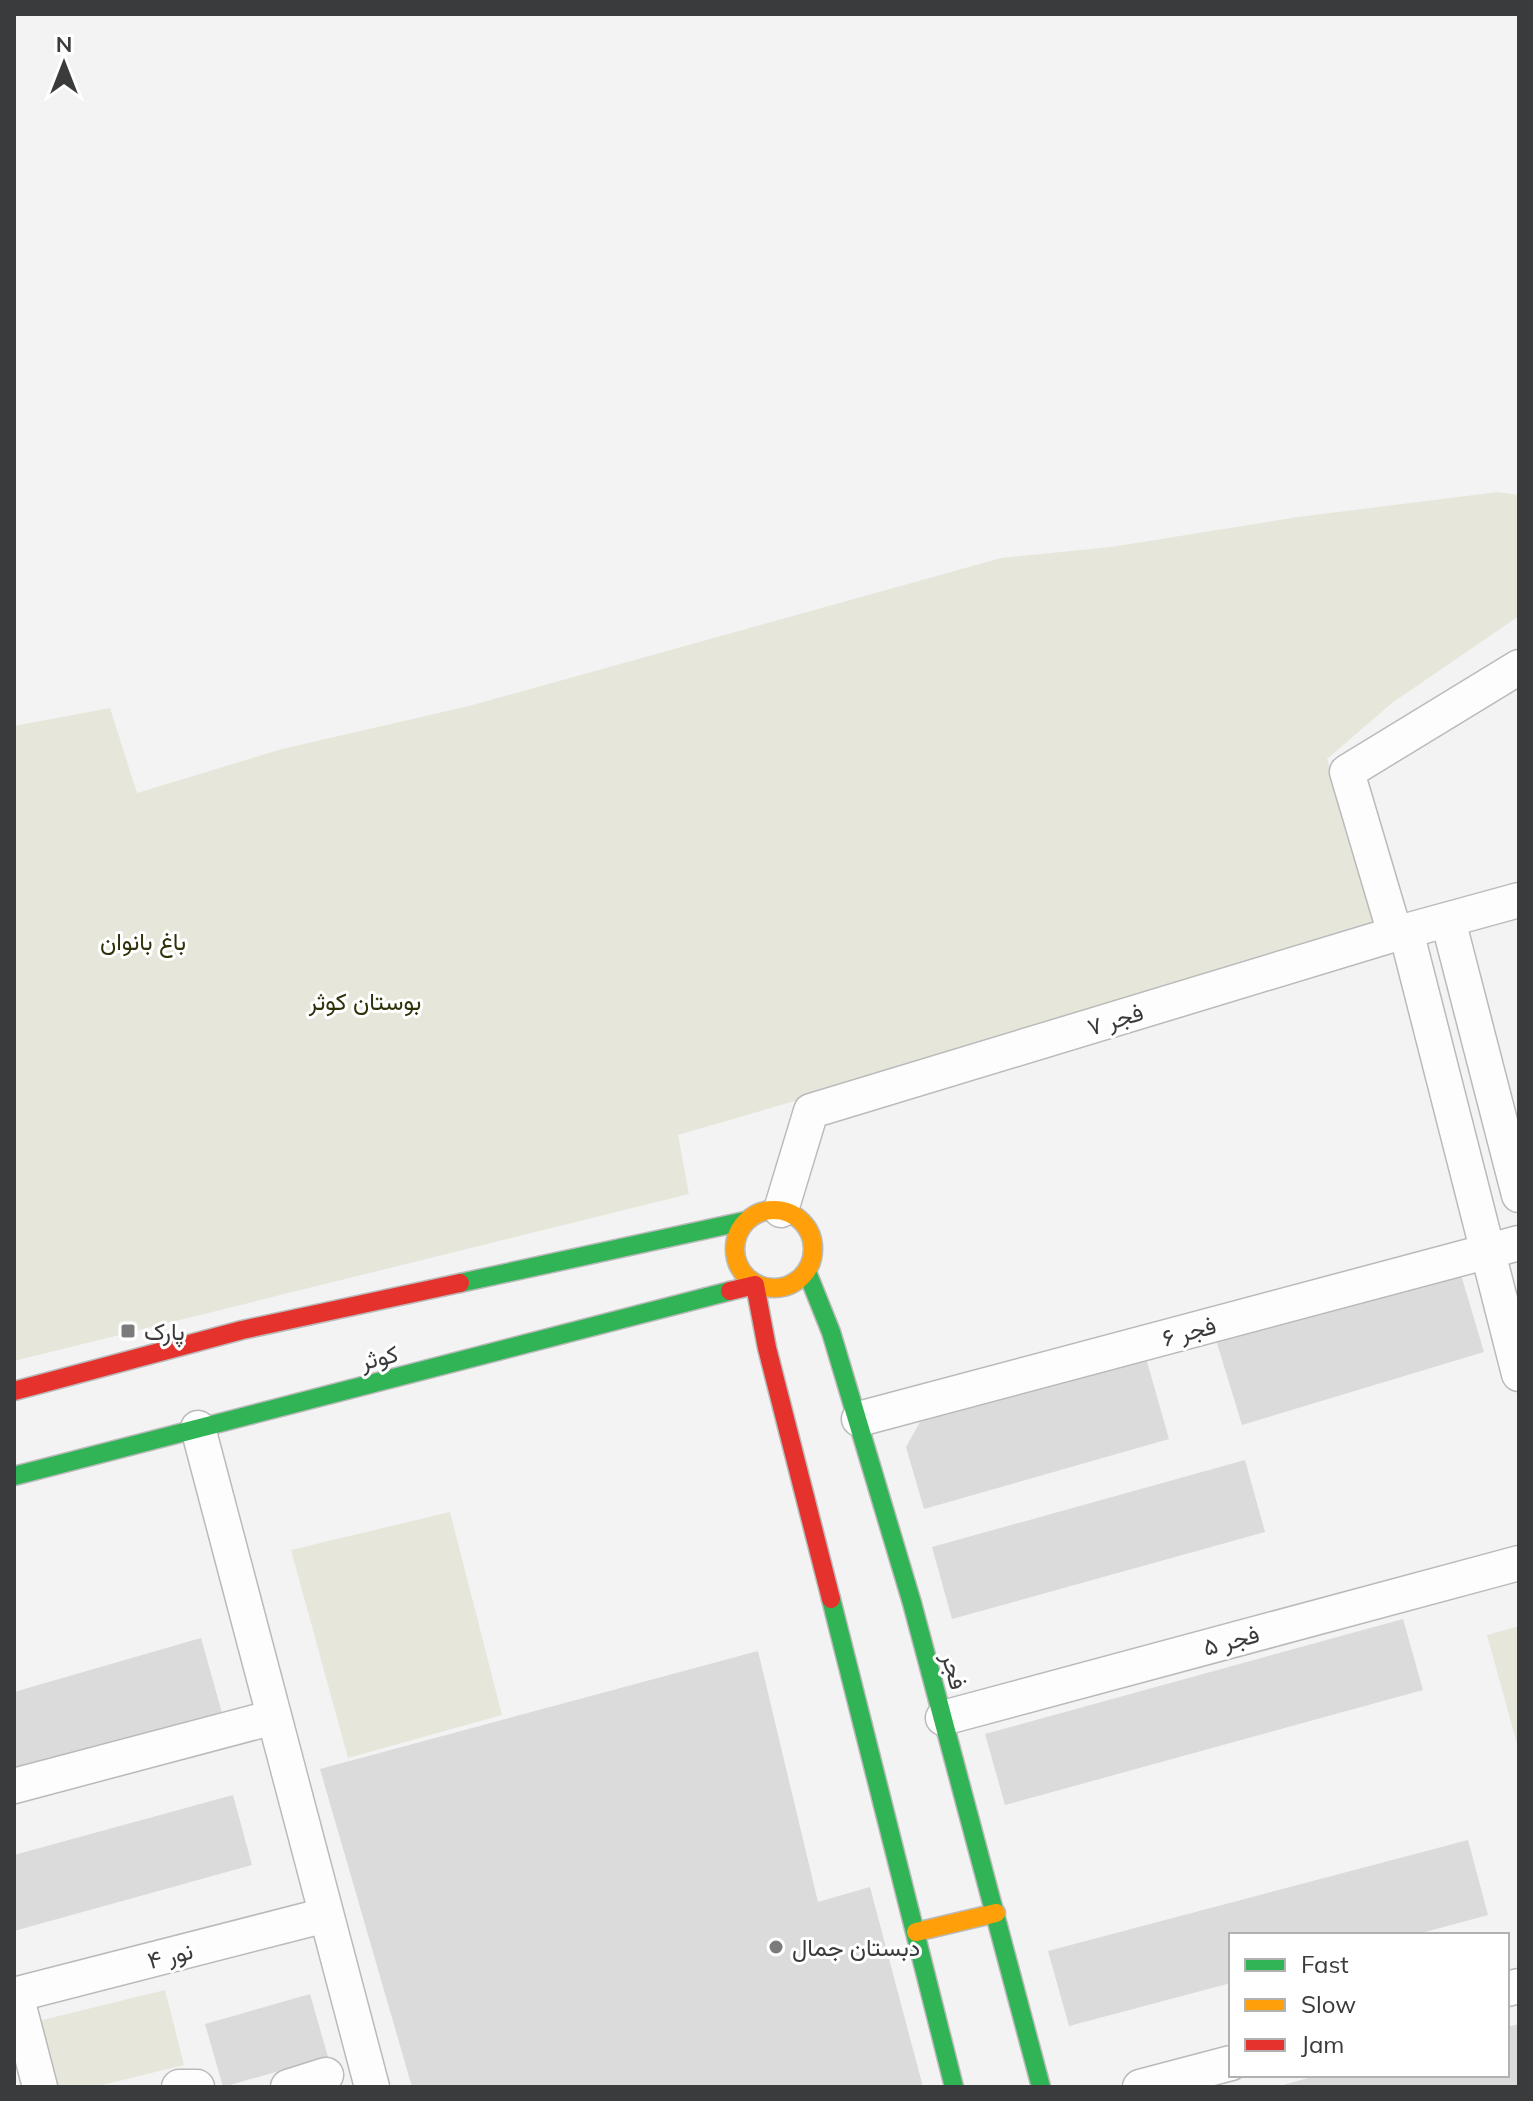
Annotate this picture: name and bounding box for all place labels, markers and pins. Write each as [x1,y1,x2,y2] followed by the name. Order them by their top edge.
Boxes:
[144,1316,185,1348] place label: پارک
[119,1322,137,1340] marker: پارک
[792,1932,920,1962] place label: دبستان جمال
[767,1938,785,1956] marker: دبستان جمال

